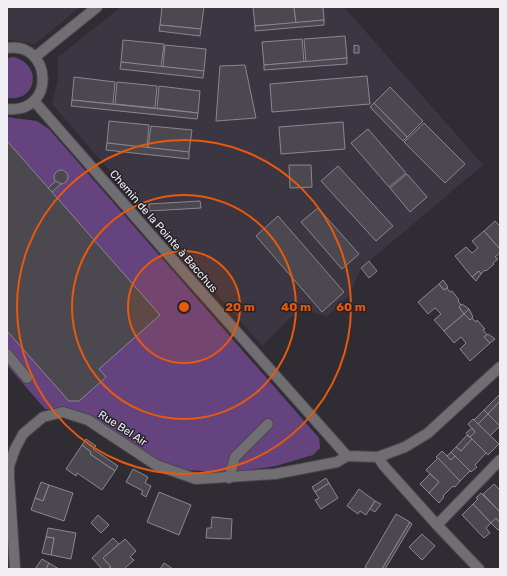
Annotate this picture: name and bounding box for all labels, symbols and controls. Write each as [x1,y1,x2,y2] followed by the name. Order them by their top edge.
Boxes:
[107,168,221,295] street label: Chemin de la Pointe à Bacchus
[177,300,191,314] centre of rings
[225,300,255,314] text: 20 m
[281,300,311,314] text: 40 m
[336,300,366,314] text: 60 m
[96,408,150,449] street label: Rue Bel Air

